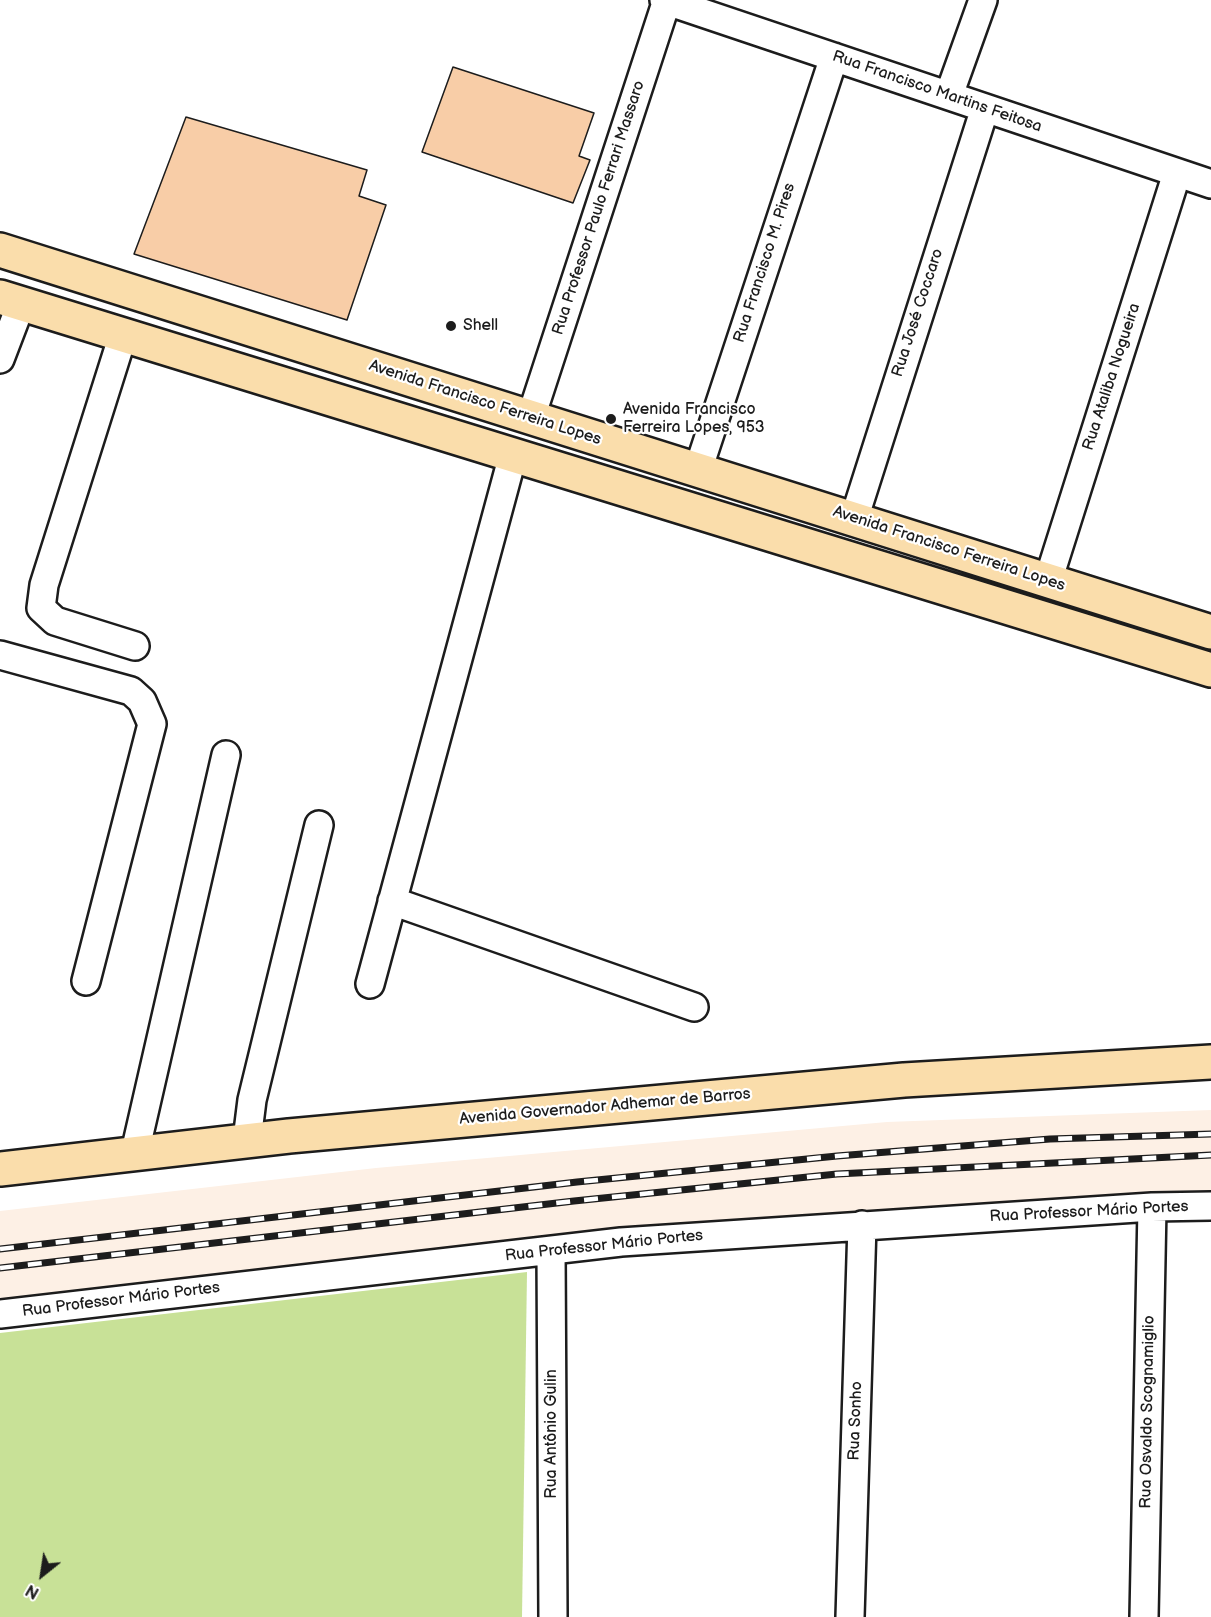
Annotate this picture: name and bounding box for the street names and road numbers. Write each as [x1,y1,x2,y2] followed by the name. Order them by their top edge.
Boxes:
[830,47,1044,137] street label: Rua Francisco Martins Feitosa
[549,78,649,338] street label: Rua Professor Paulo Ferrari Massaro
[730,181,800,345] street label: Rua Francisco M. Pires
[888,246,948,380] street label: Rua José Coccaro
[1079,301,1145,453] street label: Rua Ataliba Nogueira
[366,356,604,450] street label: Avenida Francisco Ferreira Lopes
[830,502,1068,596] street label: Avenida Francisco Ferreira Lopes
[459,1085,751,1129] street label: Avenida Governador Adhemar de Barros
[989,1197,1189,1227] street label: Rua Professor Mário Portes
[504,1226,704,1266] street label: Rua Professor Mário Portes
[21,1278,221,1322] street label: Rua Professor Mário Portes
[1137,1315,1159,1509] street label: Rua Osvaldo Scognamiglio
[542,1369,562,1499] street label: Rua Antônio Gulin
[845,1381,867,1461] street label: Rua Sonho

